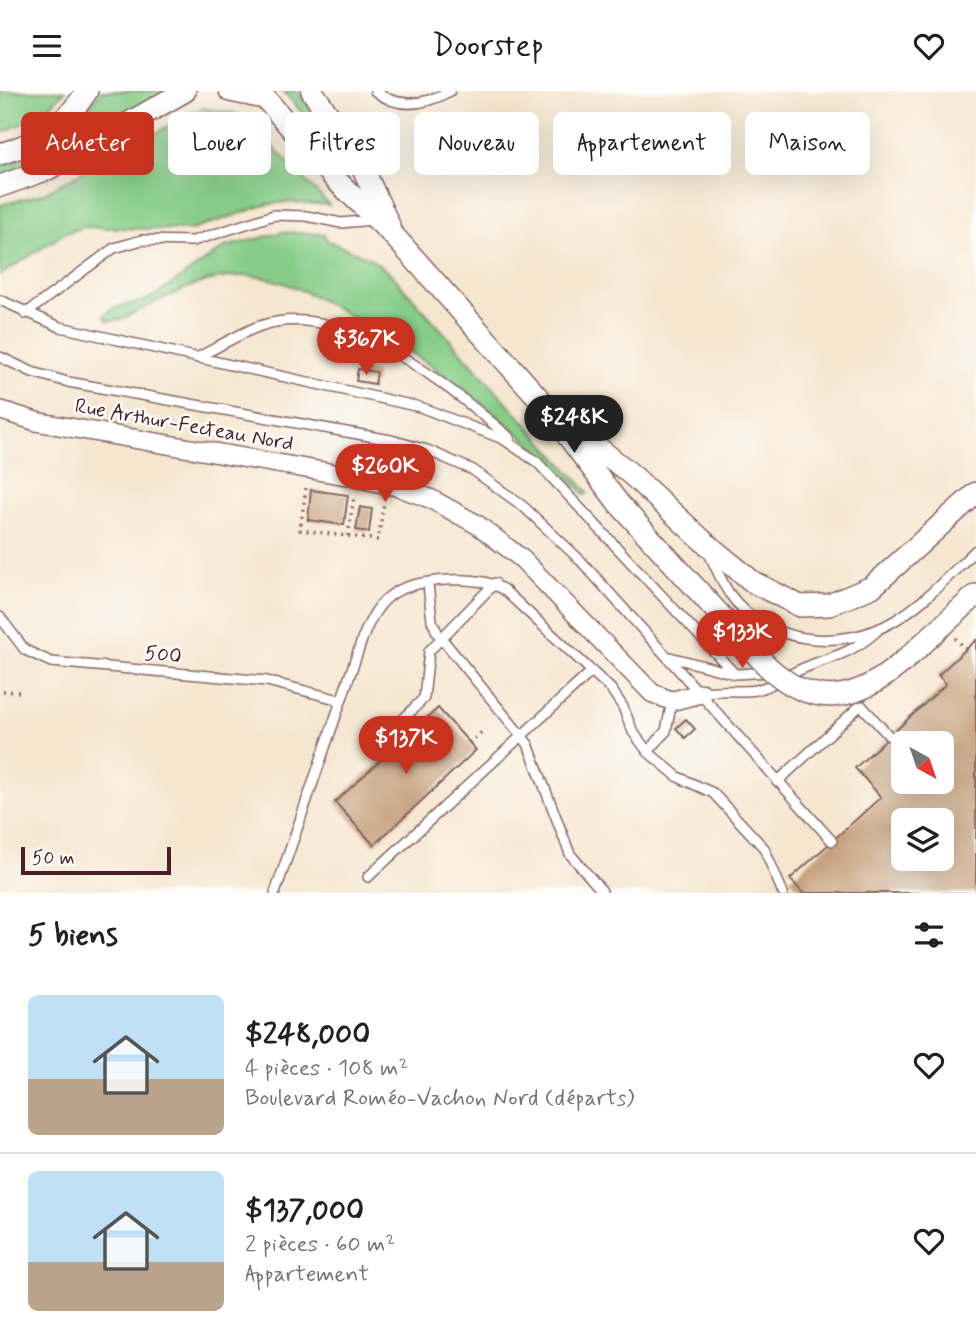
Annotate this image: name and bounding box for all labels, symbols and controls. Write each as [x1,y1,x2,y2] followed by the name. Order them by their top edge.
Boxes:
[432,25,544,67] text: Doorstep
[28,27,66,65] icon: menu
[910,27,948,65] icon: heart
[21,112,154,175] chip: Acheter
[168,112,271,175] chip: Louer
[285,112,400,175] chip: Filtres
[414,112,539,175] chip: Nouveau
[553,112,731,175] chip: Appartement
[745,112,870,175] chip: Maison
[317,317,415,377] pin: $367K
[333,325,399,355] text: $367K
[72,392,296,458] street label: Rue Arthur-Fecteau Nord
[525,395,623,455] pin: $248K
[540,403,608,433] text: $248K
[336,445,434,504] pin: $260K
[351,452,419,482] text: $260K
[693,611,791,670] pin: $133K
[712,618,772,648] text: $133K
[143,639,183,671] street label: 500
[357,717,455,776] pin: $137K
[375,724,437,754] text: $137K
[891,731,954,795] north arrow
[891,731,954,871] map controls
[891,808,954,871] button: layers
[21,844,172,876] scale bar
[32,846,75,871] text: 50 m
[28,916,118,955] text: 5 biens
[910,916,948,954] icon: filters
[245,1015,370,1054] text: $248,000
[84,1023,168,1107] icon: home
[910,1046,948,1084] icon: heart
[245,1054,409,1084] text: 4 pièces · 108 m²
[245,1084,635,1114] text: Boulevard Roméo-Vachon Nord (départs)
[245,1191,364,1230] text: $137,000
[84,1199,168,1283] icon: home
[910,1222,948,1260] icon: heart
[245,1230,395,1260] text: 2 pièces · 60 m²
[245,1260,369,1290] text: Appartement

